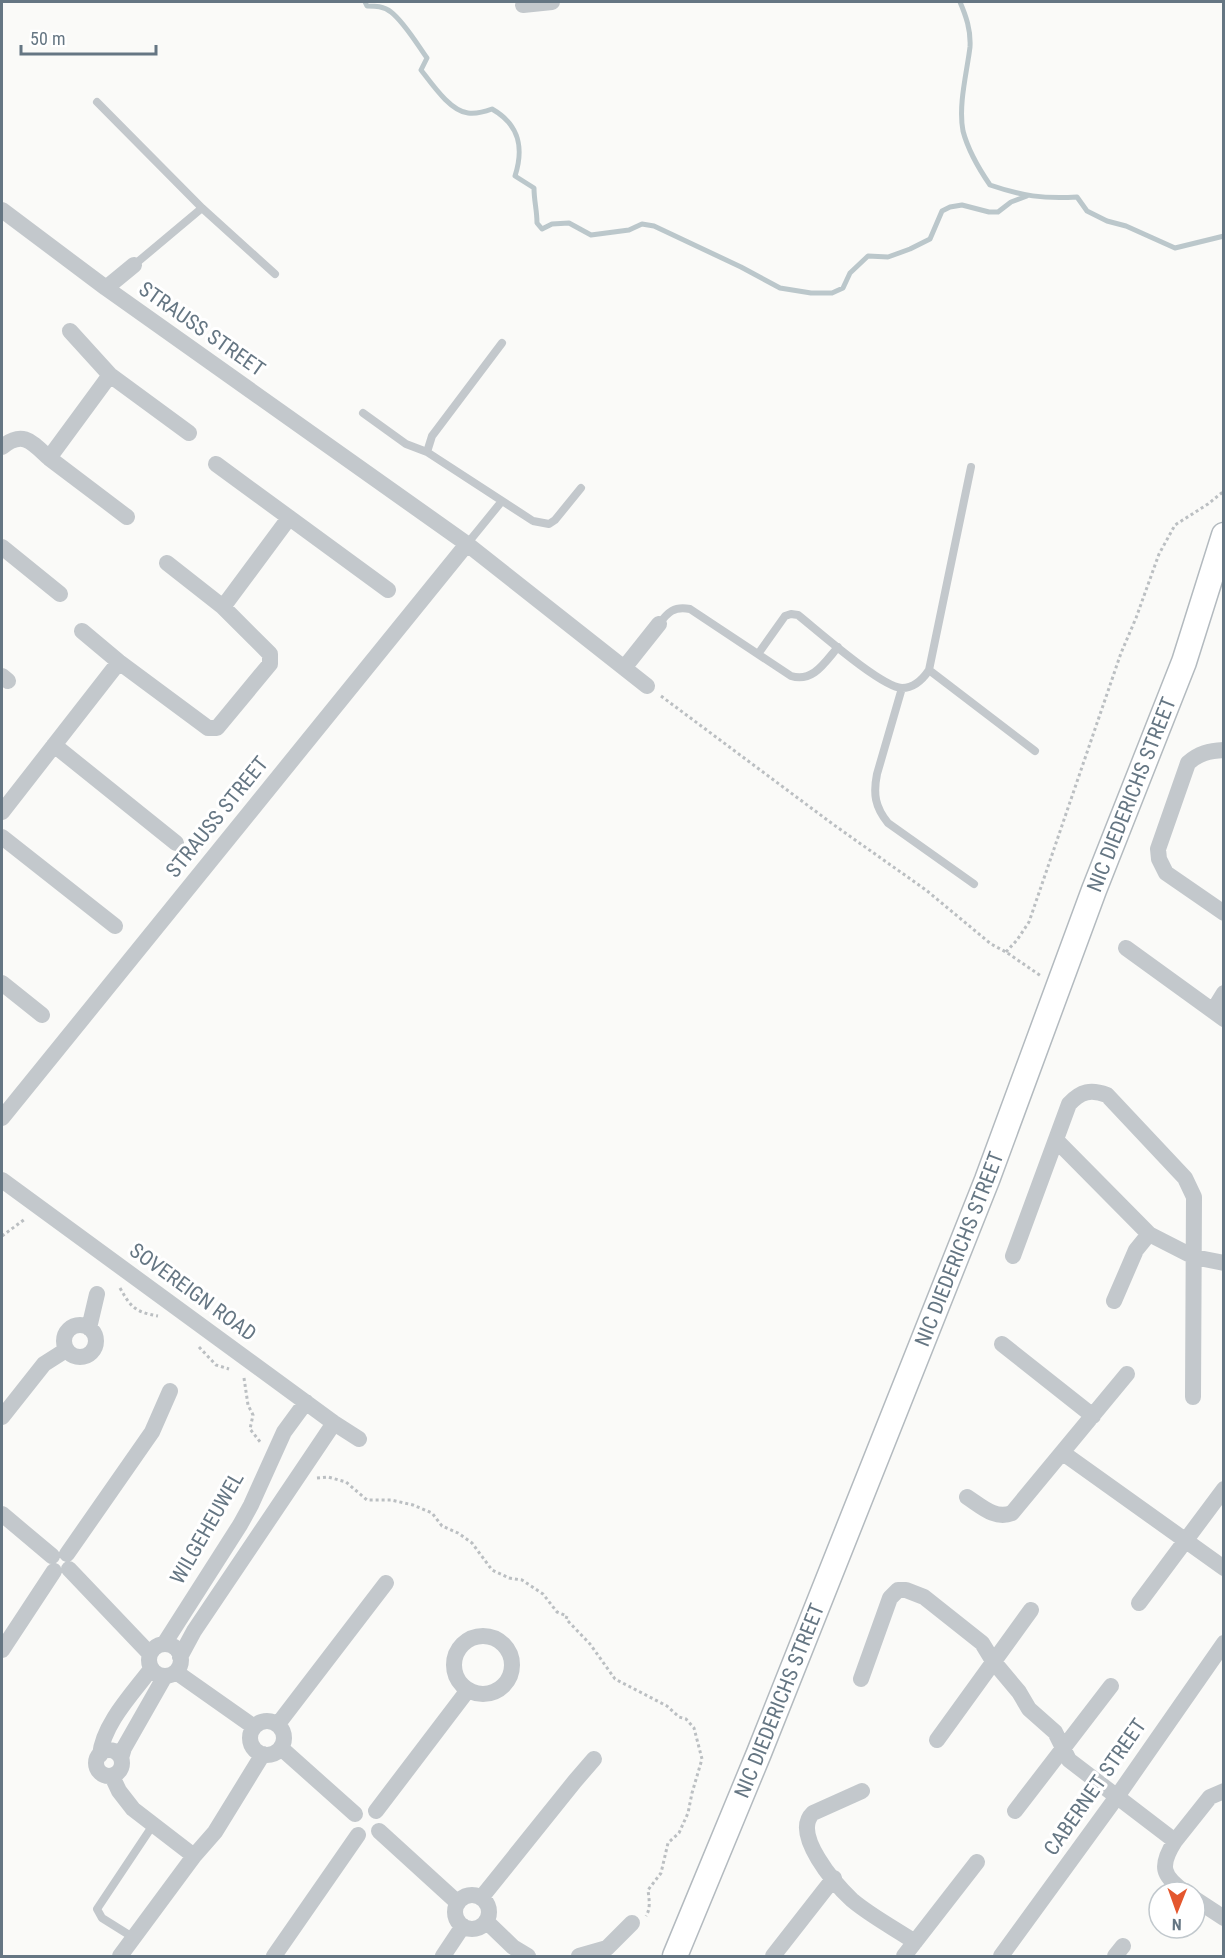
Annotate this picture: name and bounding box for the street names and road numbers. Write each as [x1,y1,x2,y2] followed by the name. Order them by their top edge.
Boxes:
[134,277,270,381] street label: STRAUSS STREET
[1082,694,1181,895] street label: NIC DIEDERICHS STREET
[161,752,273,882] street label: STRAUSS STREET
[910,1148,1008,1350] street label: NIC DIEDERICHS STREET
[125,1238,261,1346] street label: SOVEREIGN ROAD
[165,1468,249,1588] street label: WILGEHEUWEL
[730,1600,829,1801] street label: NIC DIEDERICHS STREET
[1039,1714,1151,1860] street label: CABERNET STREET

